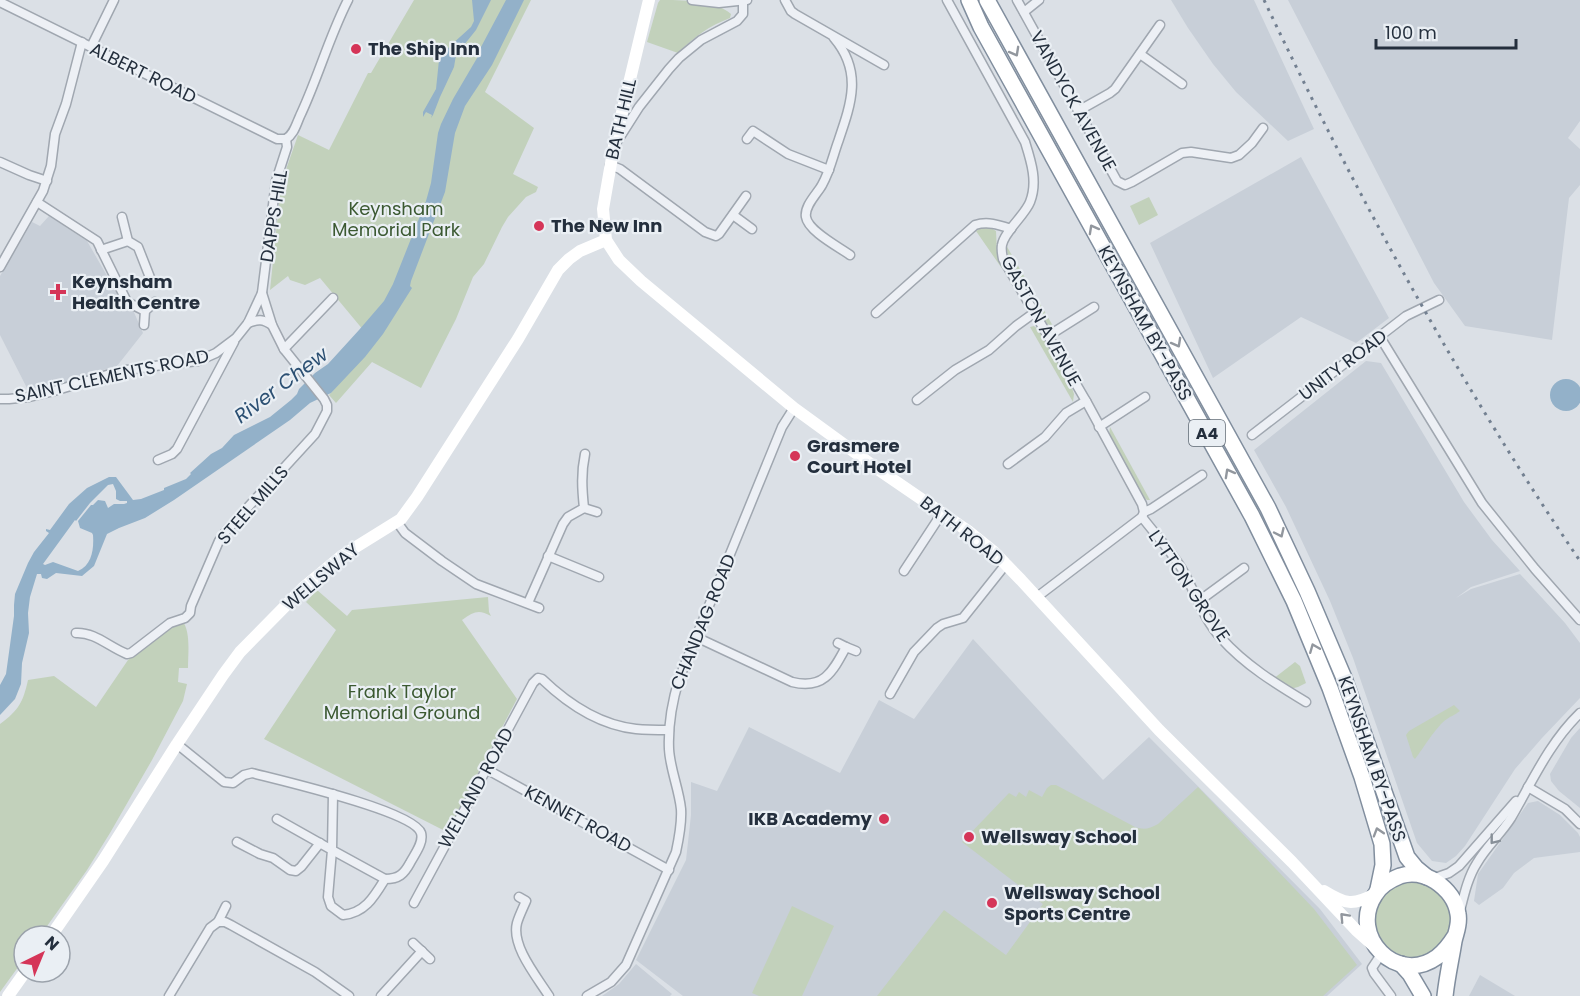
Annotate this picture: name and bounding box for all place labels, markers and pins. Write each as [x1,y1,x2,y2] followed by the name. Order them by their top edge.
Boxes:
[368,36,480,61] place label: The Ship Inn
[349,42,363,56] marker: The Ship Inn
[551,213,662,238] place label: The New Inn
[532,219,546,233] marker: The New Inn
[72,269,200,315] place label: Keynsham Health Centre
[49,283,67,301] marker: Keynsham Health Centre
[807,433,911,479] place label: Grasmere Court Hotel
[788,449,802,463] marker: Grasmere Court Hotel
[748,806,873,831] place label: IKB Academy
[877,812,891,826] marker: IKB Academy
[981,824,1137,849] place label: Wellsway School
[962,830,976,844] marker: Wellsway School
[1004,880,1160,926] place label: Wellsway School Sports Centre
[985,896,999,910] marker: Wellsway School Sports Centre

